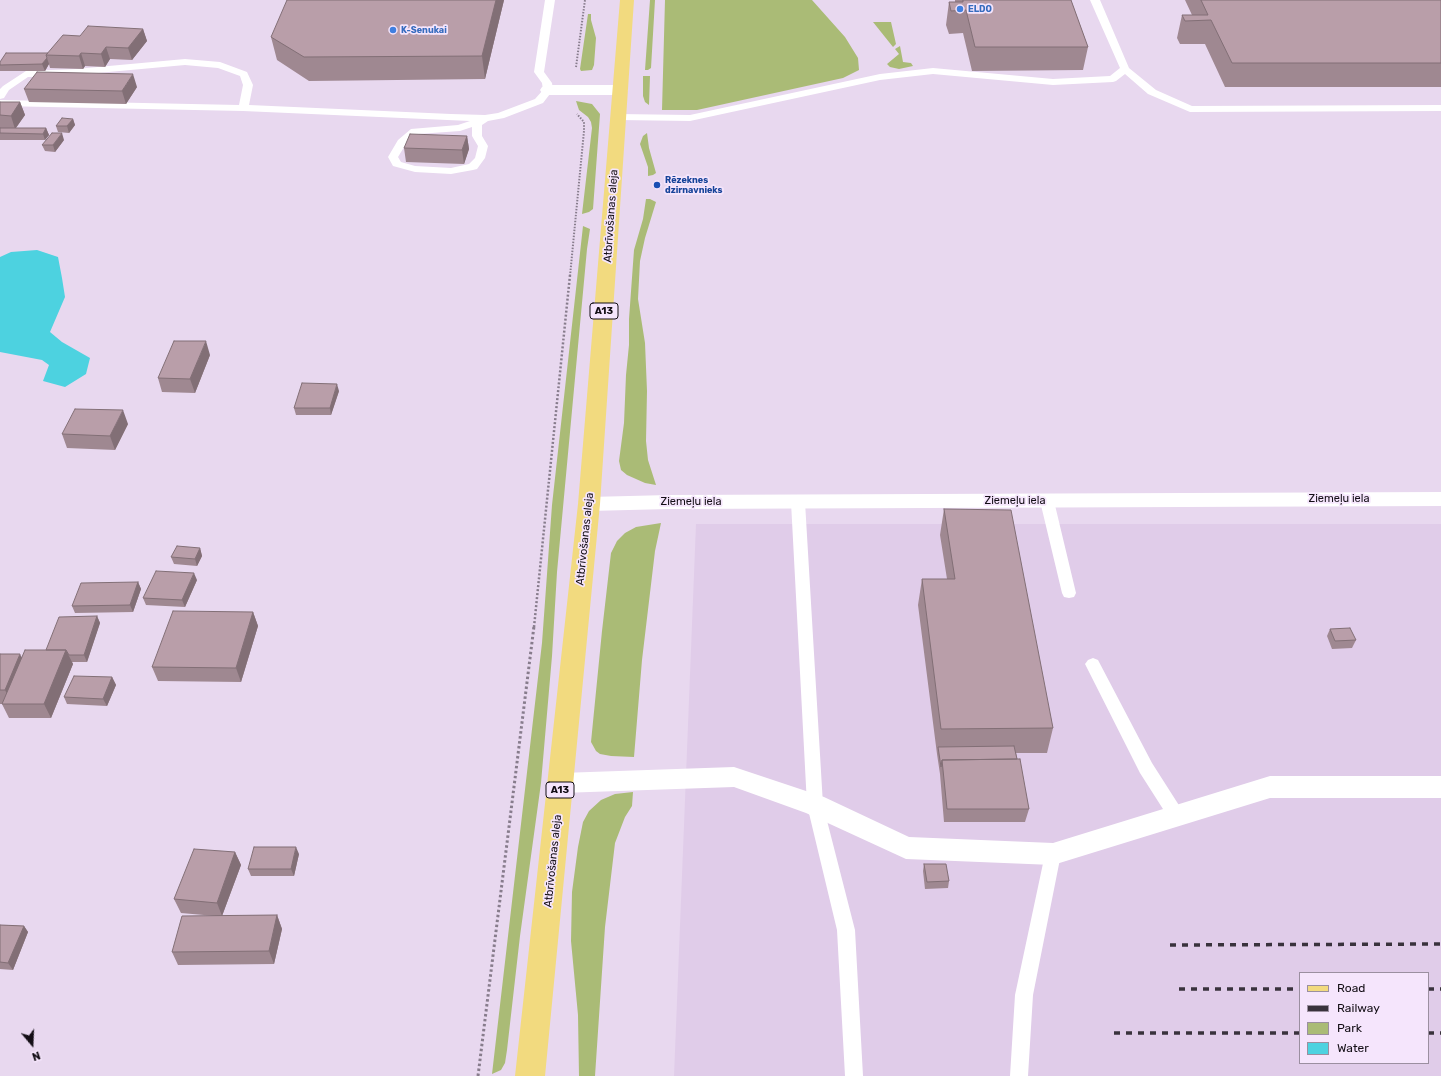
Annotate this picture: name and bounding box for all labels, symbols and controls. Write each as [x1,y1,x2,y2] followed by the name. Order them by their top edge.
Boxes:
[955,4,965,14] marker: ELDO
[968,4,992,14] place label: ELDO
[388,25,398,35] marker: K-Senukai
[401,25,447,35] place label: K-Senukai
[601,169,621,263] street label: Atbrīvošanas aleja
[665,175,722,196] place label: Rēzeknes dzirnavnieks
[652,180,662,190] marker: Rēzeknes dzirnavnieks
[590,303,618,319] road number: A13
[574,492,596,586] street label: Atbrīvošanas aleja
[1309,492,1369,506] street label: Ziemeļu iela
[985,494,1045,508] street label: Ziemeļu iela
[661,495,721,509] street label: Ziemeļu iela
[546,782,574,798] road number: A13
[542,814,564,908] street label: Atbrīvošanas aleja
[1299,972,1429,1064] legend
[1337,981,1365,995] text: Road
[1337,1001,1380,1015] text: Railway
[1337,1021,1362,1035] text: Park
[12,1024,52,1064] north arrow
[1337,1041,1369,1055] text: Water
[30,1048,42,1063] text: N

